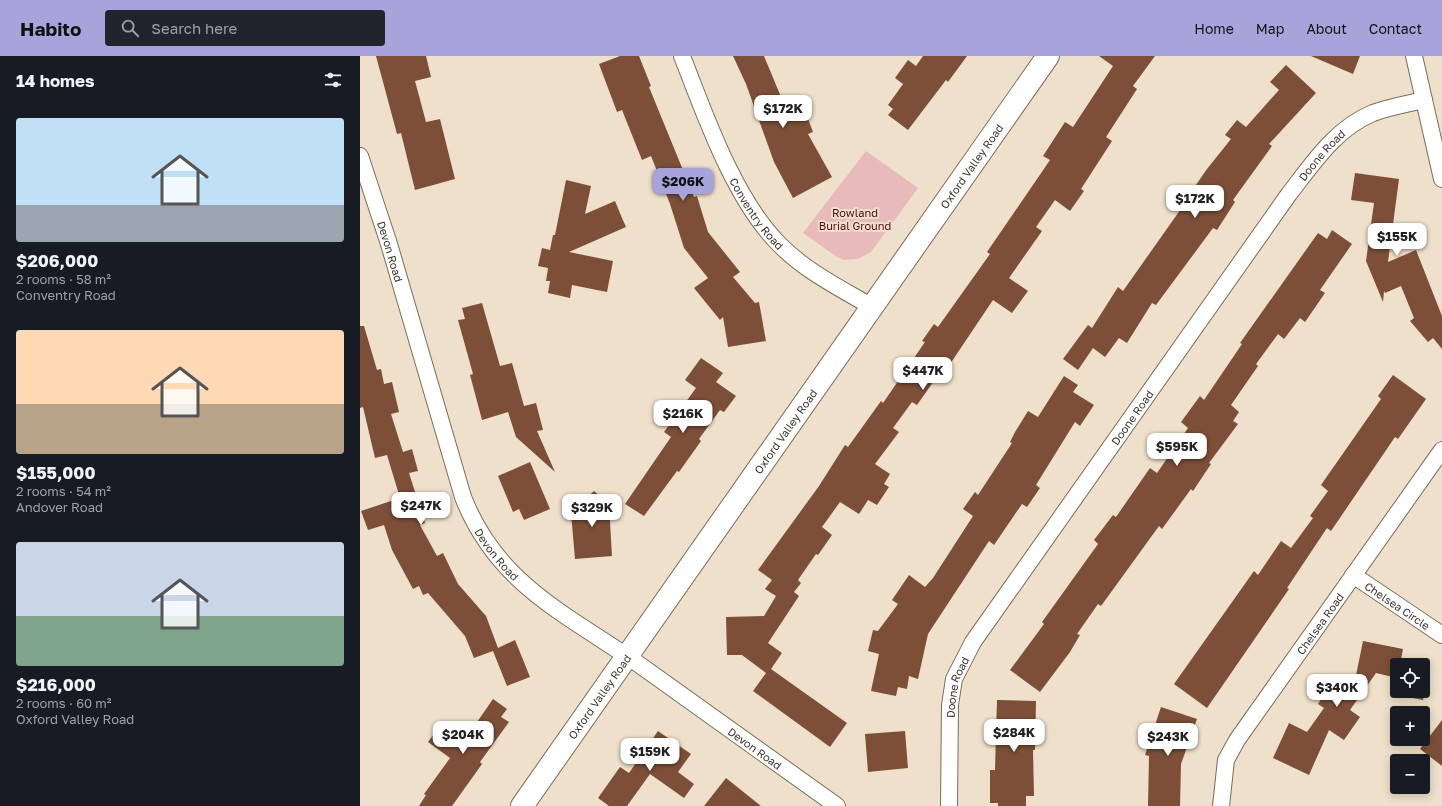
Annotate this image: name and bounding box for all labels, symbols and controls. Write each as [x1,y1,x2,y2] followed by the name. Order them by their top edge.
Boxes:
[105,10,385,46] search box
[20,17,81,40] text: Habito
[119,17,141,39] icon: search
[151,19,237,37] text: Search here
[1194,20,1234,37] text: Home
[1256,20,1284,37] text: Map
[1306,20,1347,37] text: About
[1369,20,1422,37] text: Contact
[322,69,344,91] icon: filters
[16,70,95,91] text: 14 homes
[755,95,811,129] pin: $172K
[763,100,803,116] text: $172K
[937,121,1005,211] street label: Oxford Valley Road
[1295,126,1347,183] street label: Doone Road
[144,144,216,216] icon: home
[655,168,711,202] pin: $206K
[662,173,704,189] text: $206K
[728,175,787,252] street label: Conventry Road
[1167,185,1223,219] pin: $172K
[1175,190,1215,206] text: $172K
[819,206,891,232] park label: Rowland Burial Ground
[375,219,406,283] street label: Devon Road
[1369,223,1425,257] pin: $155K
[1377,228,1417,244] text: $155K
[16,250,98,271] text: $206,000
[16,271,111,287] text: 2 rooms · 58 m²
[16,287,116,303] text: Conventry Road
[144,356,216,428] icon: home
[895,357,951,391] pin: $447K
[902,362,944,378] text: $447K
[751,386,819,476] street label: Oxford Valley Road
[1108,387,1155,447] street label: Doone Road
[655,400,711,434] pin: $216K
[662,405,704,421] text: $216K
[1149,433,1205,467] pin: $595K
[1156,438,1198,454] text: $595K
[16,462,95,483] text: $155,000
[16,483,111,499] text: 2 rooms · 54 m²
[393,492,449,526] pin: $247K
[564,494,620,528] pin: $329K
[400,497,442,513] text: $247K
[16,499,103,515] text: Andover Road
[571,499,613,515] text: $329K
[473,525,522,583] street label: Devon Road
[144,568,216,640] icon: home
[1363,579,1433,632] street label: Chelsea Circle
[1293,590,1346,657] street label: Chelsea Road
[565,652,633,741] street label: Oxford Valley Road
[943,654,971,718] street label: Doone Road
[1390,658,1430,794] map controls
[1390,658,1430,698] button: locate
[16,674,96,695] text: $216,000
[1309,674,1365,708] pin: $340K
[1316,679,1358,695] text: $340K
[16,695,112,711] text: 2 rooms · 60 m²
[1390,706,1430,746] button: +
[16,711,134,727] text: Oxford Valley Road
[986,719,1042,753] pin: $284K
[435,721,491,755] pin: $204K
[1140,723,1196,757] pin: $243K
[726,724,785,771] street label: Devon Road
[993,724,1035,740] text: $284K
[442,726,484,742] text: $204K
[1147,728,1189,744] text: $243K
[622,738,678,772] pin: $159K
[629,743,671,759] text: $159K
[1390,754,1430,794] button: −

